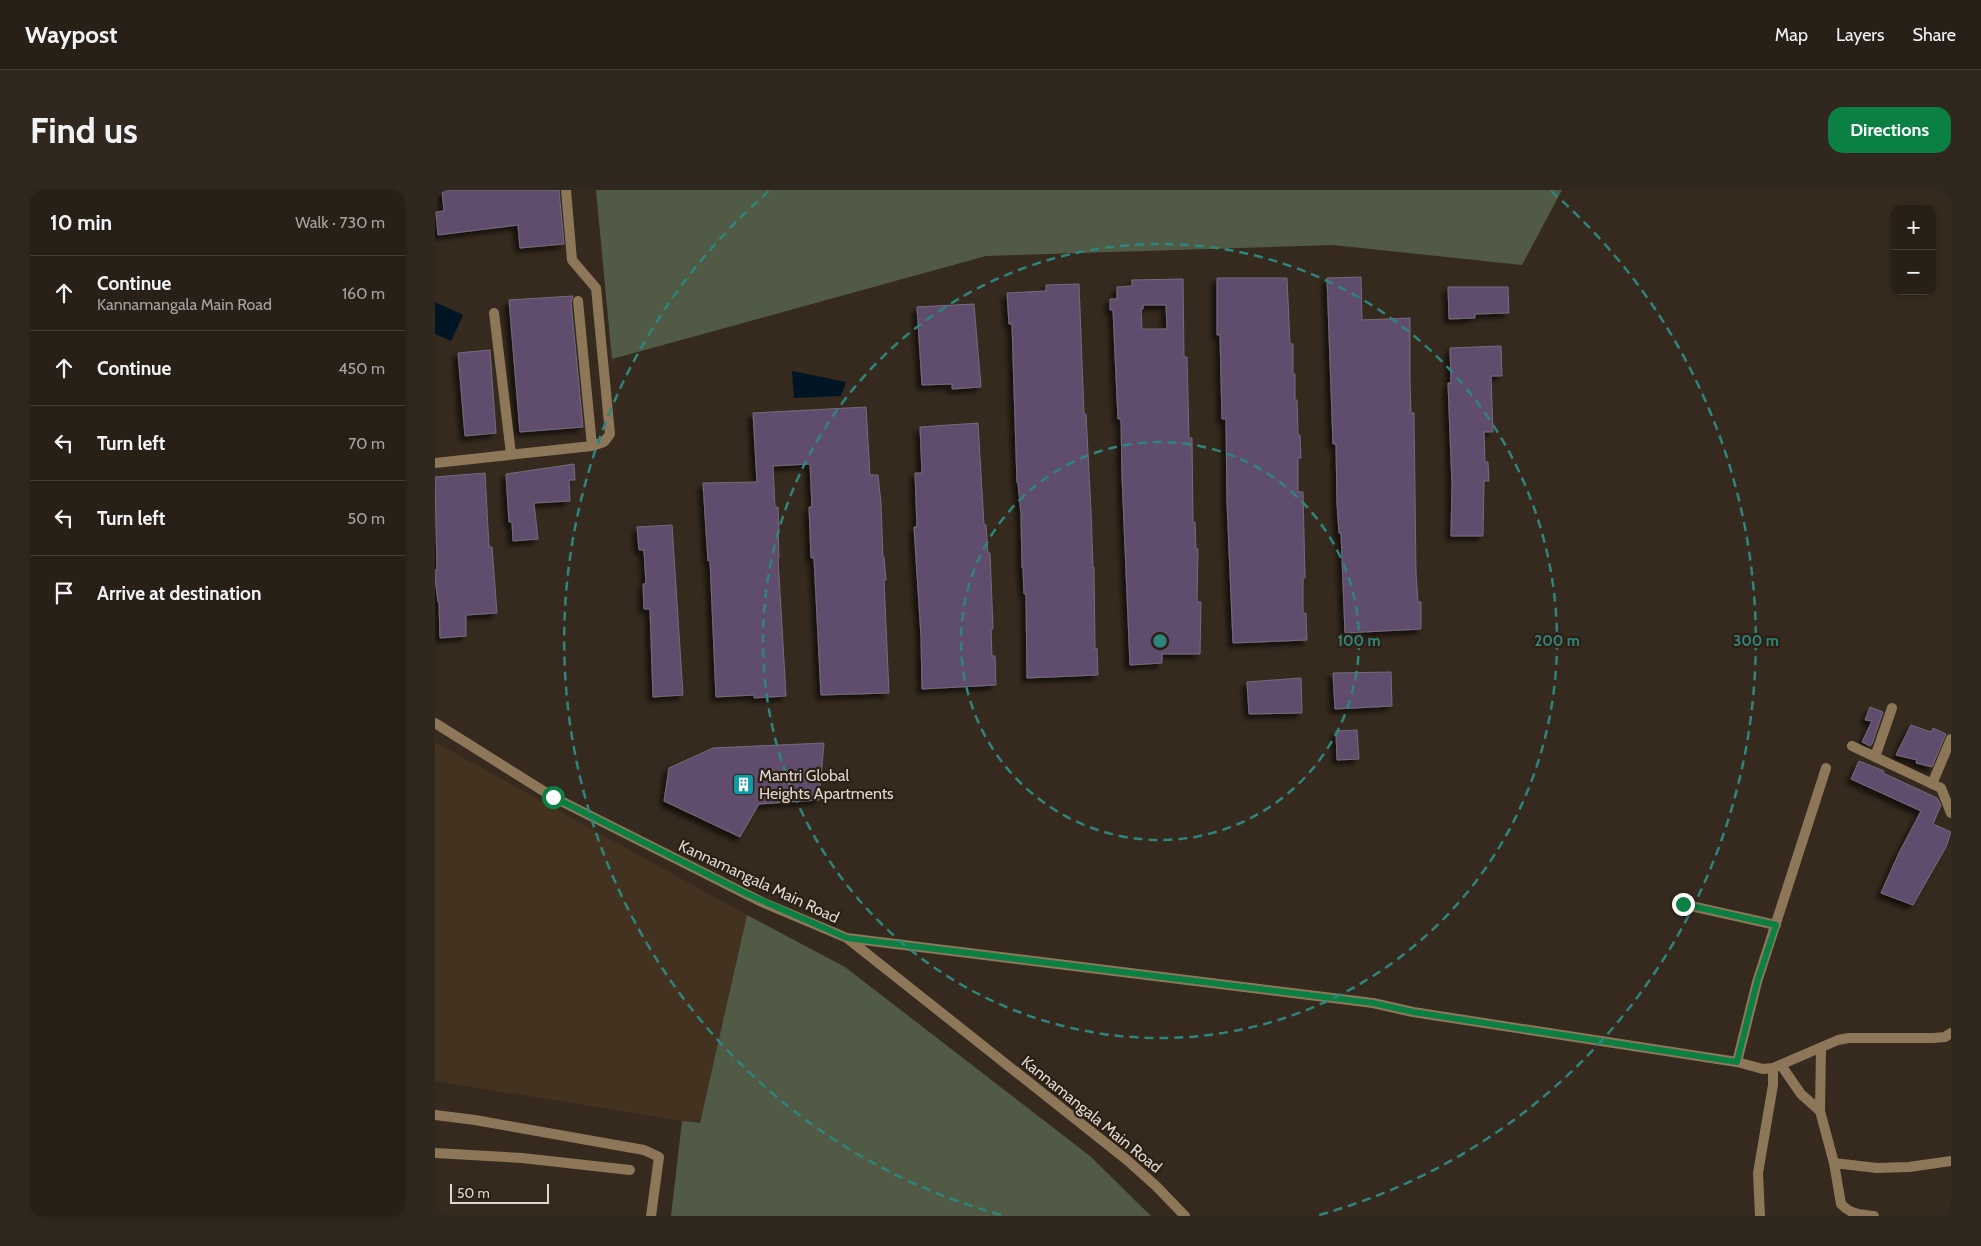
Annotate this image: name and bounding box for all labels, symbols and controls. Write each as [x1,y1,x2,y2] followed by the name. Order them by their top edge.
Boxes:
[25,20,117,49] text: Waypost
[1775,24,1808,46] text: Map
[1836,24,1885,46] text: Layers
[1913,24,1956,46] text: Share
[1828,107,1951,153] button: Directions
[30,109,138,152] text: Find us
[1891,205,1936,295] map controls
[1891,205,1936,250] button: +
[50,210,112,235] text: 10 min
[295,213,385,232] text: Walk · 730 m
[1891,250,1936,295] button: −
[97,272,171,295] text: Continue
[50,279,78,307] icon: ahead
[342,284,385,303] text: 160 m
[97,295,272,314] text: Kannamangala Main Road
[50,354,78,382] icon: ahead
[97,357,171,380] text: Continue
[338,359,385,378] text: 450 m
[50,429,78,457] icon: left
[97,432,165,455] text: Turn left
[348,434,385,453] text: 70 m
[50,504,78,532] icon: left
[97,507,165,530] text: Turn left
[348,509,385,528] text: 50 m
[50,579,78,607] icon: arrive
[97,582,261,605] text: Arrive at destination
[1151,632,1169,650] centre of rings
[1337,632,1381,650] text: 100 m
[1534,632,1580,650] text: 200 m
[1733,632,1779,650] text: 300 m
[759,766,894,803] place label: Mantri Global Heights Apartments
[731,772,755,796] building icon: Mantri Global Heights Apartments
[542,786,565,809] route start
[676,836,842,927] street label: Kannamangala Main Road
[1672,893,1695,916] route end
[1018,1052,1166,1177] street label: Kannamangala Main Road
[450,1181,549,1204] scale bar
[457,1184,490,1202] text: 50 m

